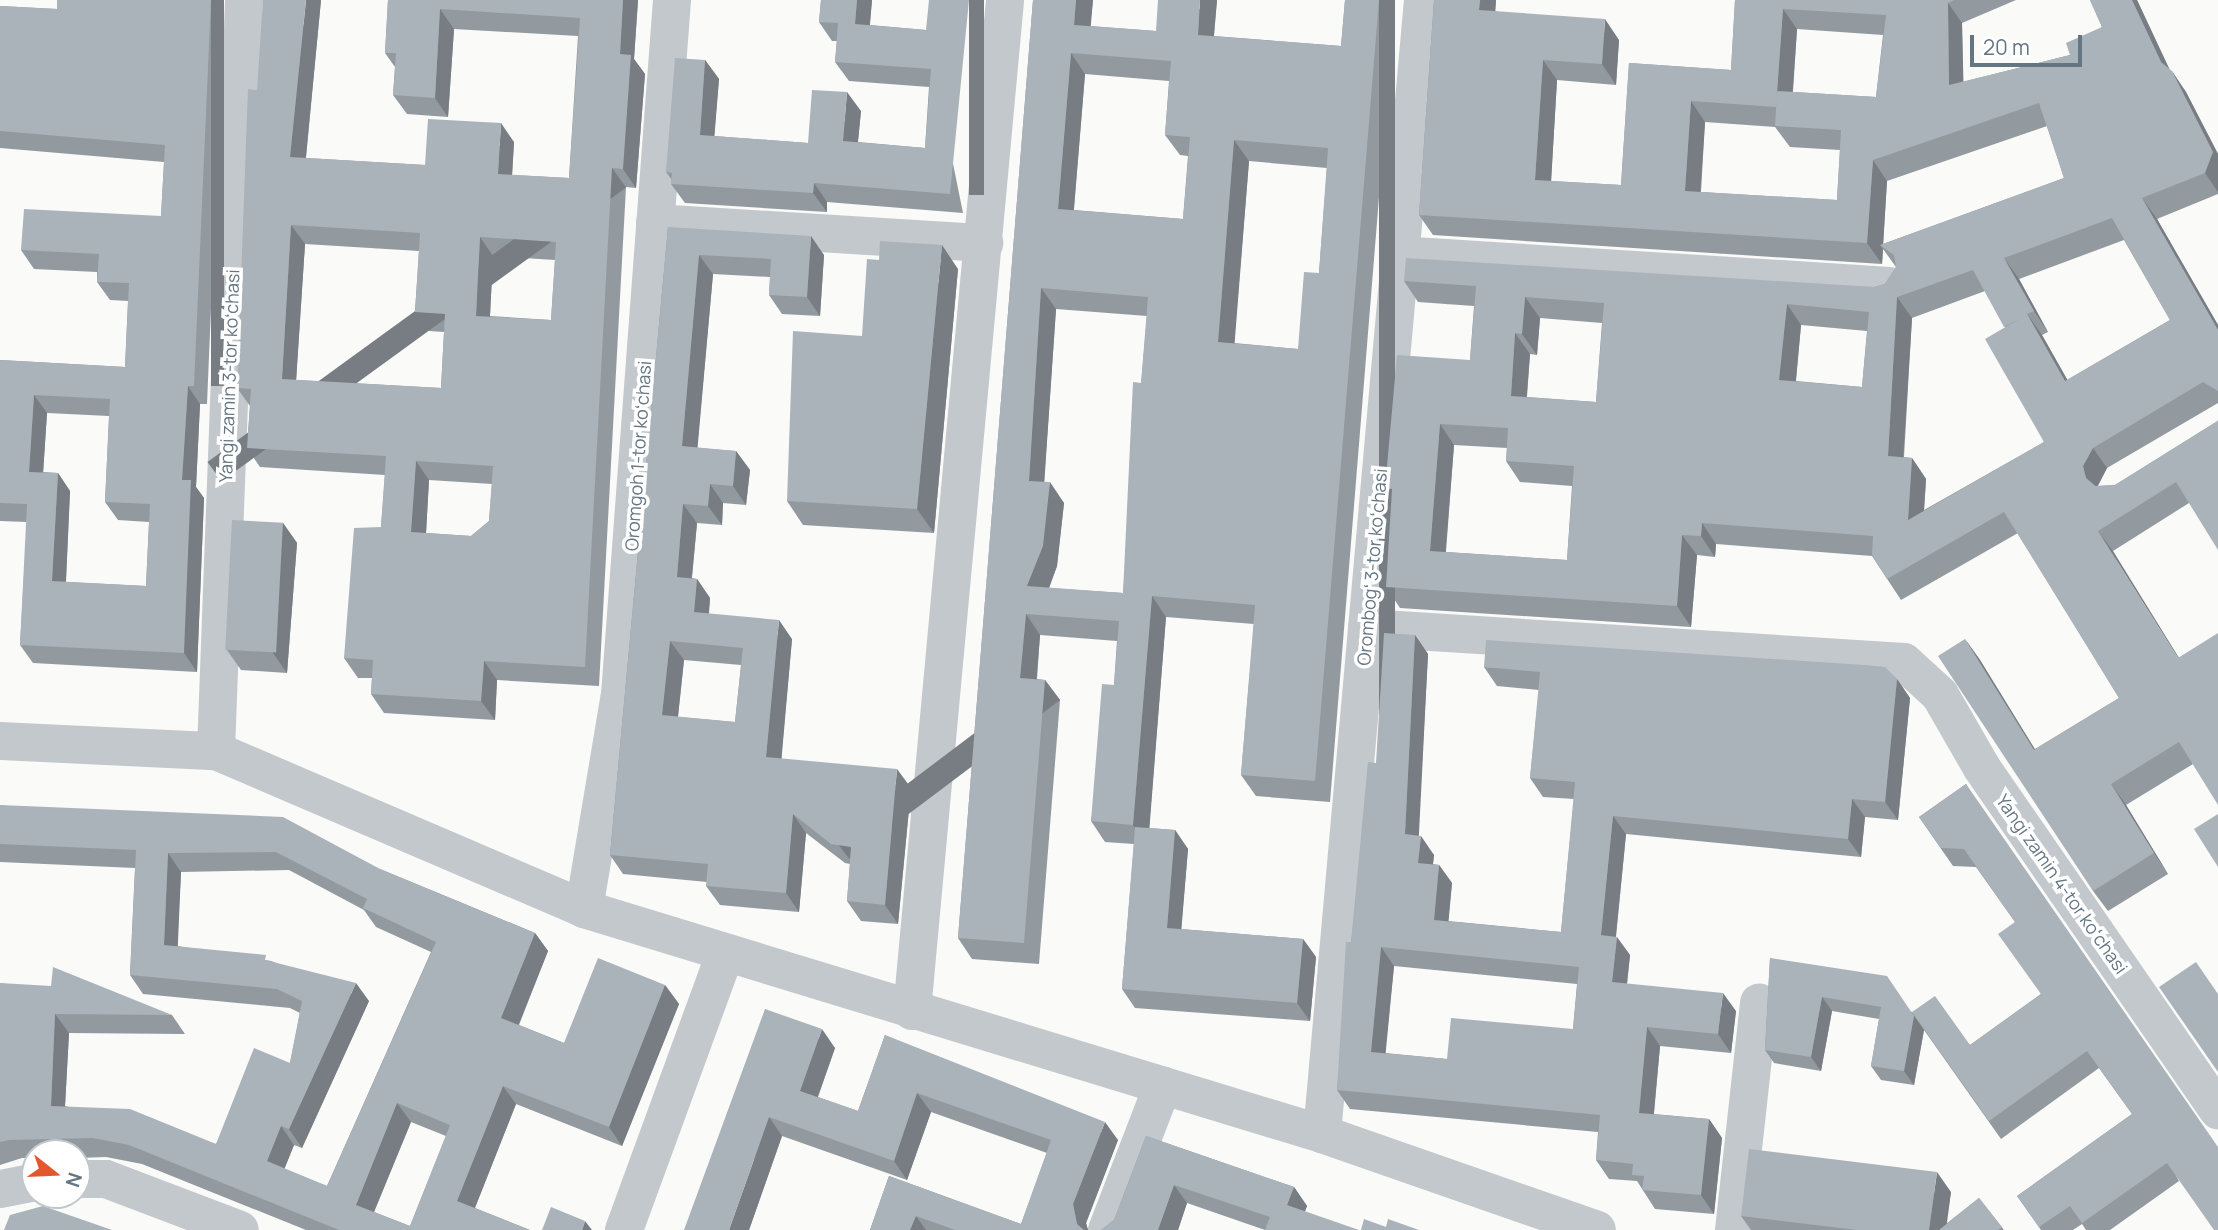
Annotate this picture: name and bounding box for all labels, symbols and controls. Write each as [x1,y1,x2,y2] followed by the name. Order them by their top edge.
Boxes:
[1973,21,2085,65] scale bar
[1983,33,2030,61] text: 20 m
[214,269,244,483] street label: Yangi zamin 3-tor koʻchasi
[621,360,655,552] street label: Oromgoh 1-tor koʻchasi
[1353,468,1391,666] street label: Orombogʻ 3-tor koʻchasi
[1992,790,2132,978] street label: Yangi zamin 4-tor koʻchasi
[21,1139,91,1209] north arrow
[60,1169,89,1190] text: N

